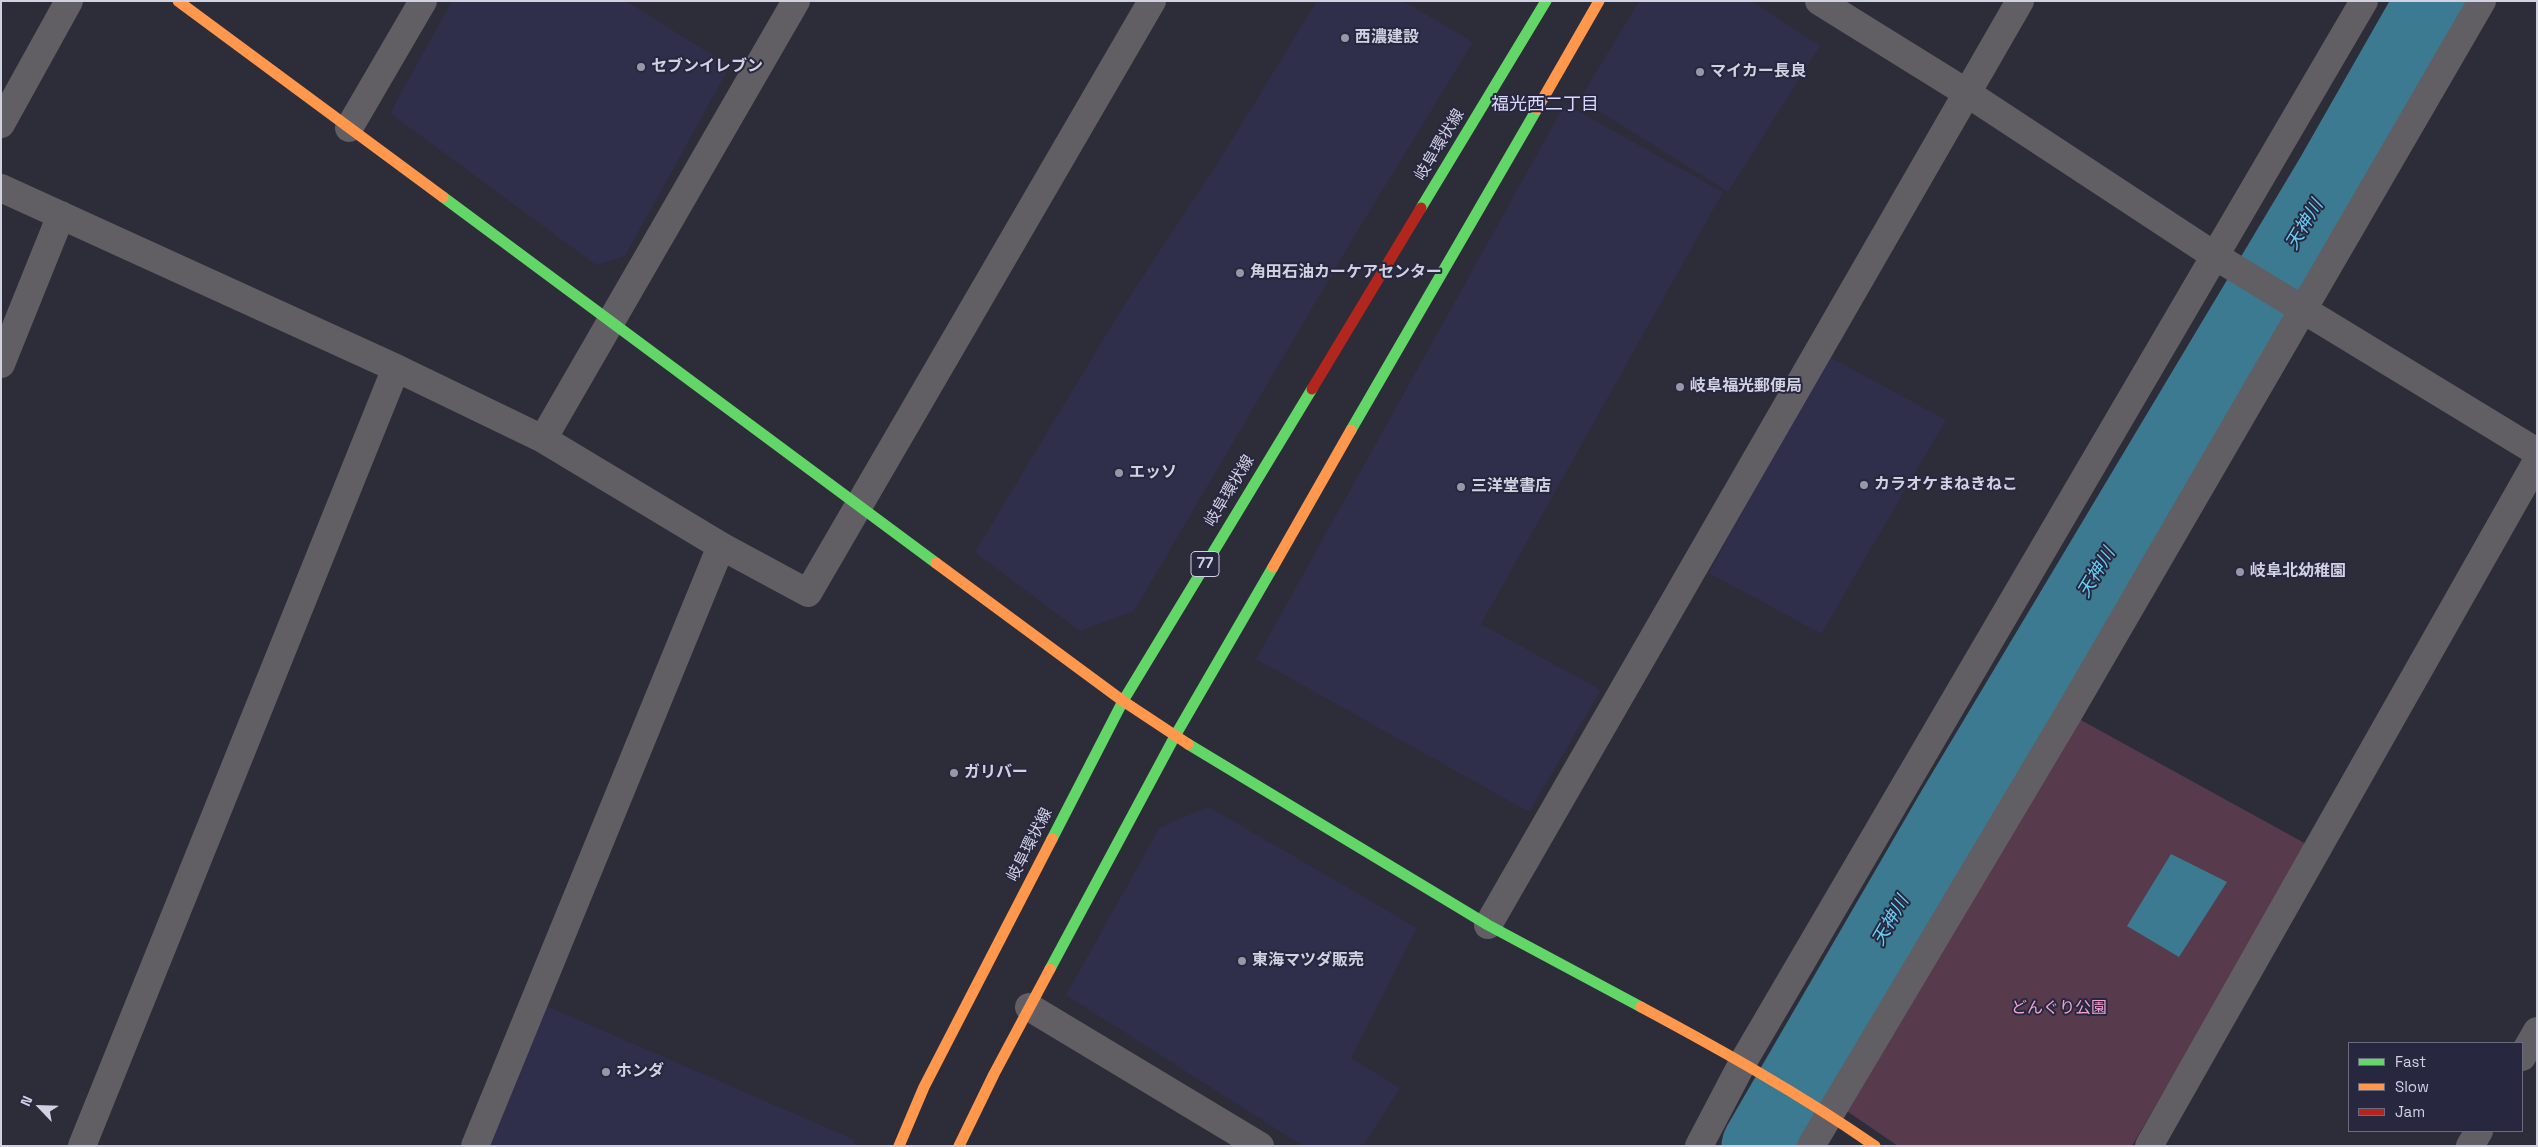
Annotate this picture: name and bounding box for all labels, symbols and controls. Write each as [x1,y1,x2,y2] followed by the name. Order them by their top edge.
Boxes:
[1355,28,1419,48] place label: 西濃建設
[1339,32,1351,44] marker: 西濃建設
[651,57,763,77] place label: セブンイレブン
[635,61,647,73] marker: セブンイレブン
[1710,62,1806,82] place label: マイカー長良
[1694,66,1706,78] marker: マイカー長良
[1491,94,1599,116] district label: 福光西二丁目
[1411,106,1469,184] street label: 岐阜環状線
[2282,196,2328,254] water label: 天神川
[1250,263,1442,283] place label: 角田石油カーケアセンター
[1234,267,1246,279] marker: 角田石油カーケアセンター
[1690,377,1802,397] place label: 岐阜福光郵便局
[1674,381,1686,393] marker: 岐阜福光郵便局
[1201,452,1259,530] street label: 岐阜環状線
[1129,463,1177,483] place label: エッソ
[1113,467,1125,479] marker: エッソ
[1874,475,2018,495] place label: カラオケまねきねこ
[1471,477,1551,497] place label: 三洋堂書店
[1858,479,1870,491] marker: カラオケまねきねこ
[1455,481,1467,493] marker: 三洋堂書店
[2074,544,2120,602] water label: 天神川
[1191,552,1219,576] road number: 77
[2250,562,2346,582] place label: 岐阜北幼稚園
[2234,566,2246,578] marker: 岐阜北幼稚園
[964,763,1028,783] place label: ガリバー
[948,767,960,779] marker: ガリバー
[1003,805,1057,885] street label: 岐阜環状線
[1868,892,1914,950] water label: 天神川
[1252,951,1364,971] place label: 東海マツダ販売
[1236,955,1248,967] marker: 東海マツダ販売
[2011,999,2107,1019] park label: どんぐり公園
[2348,1042,2523,1132] legend
[2395,1052,2426,1071] text: Fast
[616,1062,664,1082] place label: ホンダ
[600,1066,612,1078] marker: ホンダ
[2395,1077,2429,1096] text: Slow
[15,1082,65,1132] north arrow
[16,1093,36,1109] text: N
[2395,1102,2425,1121] text: Jam

